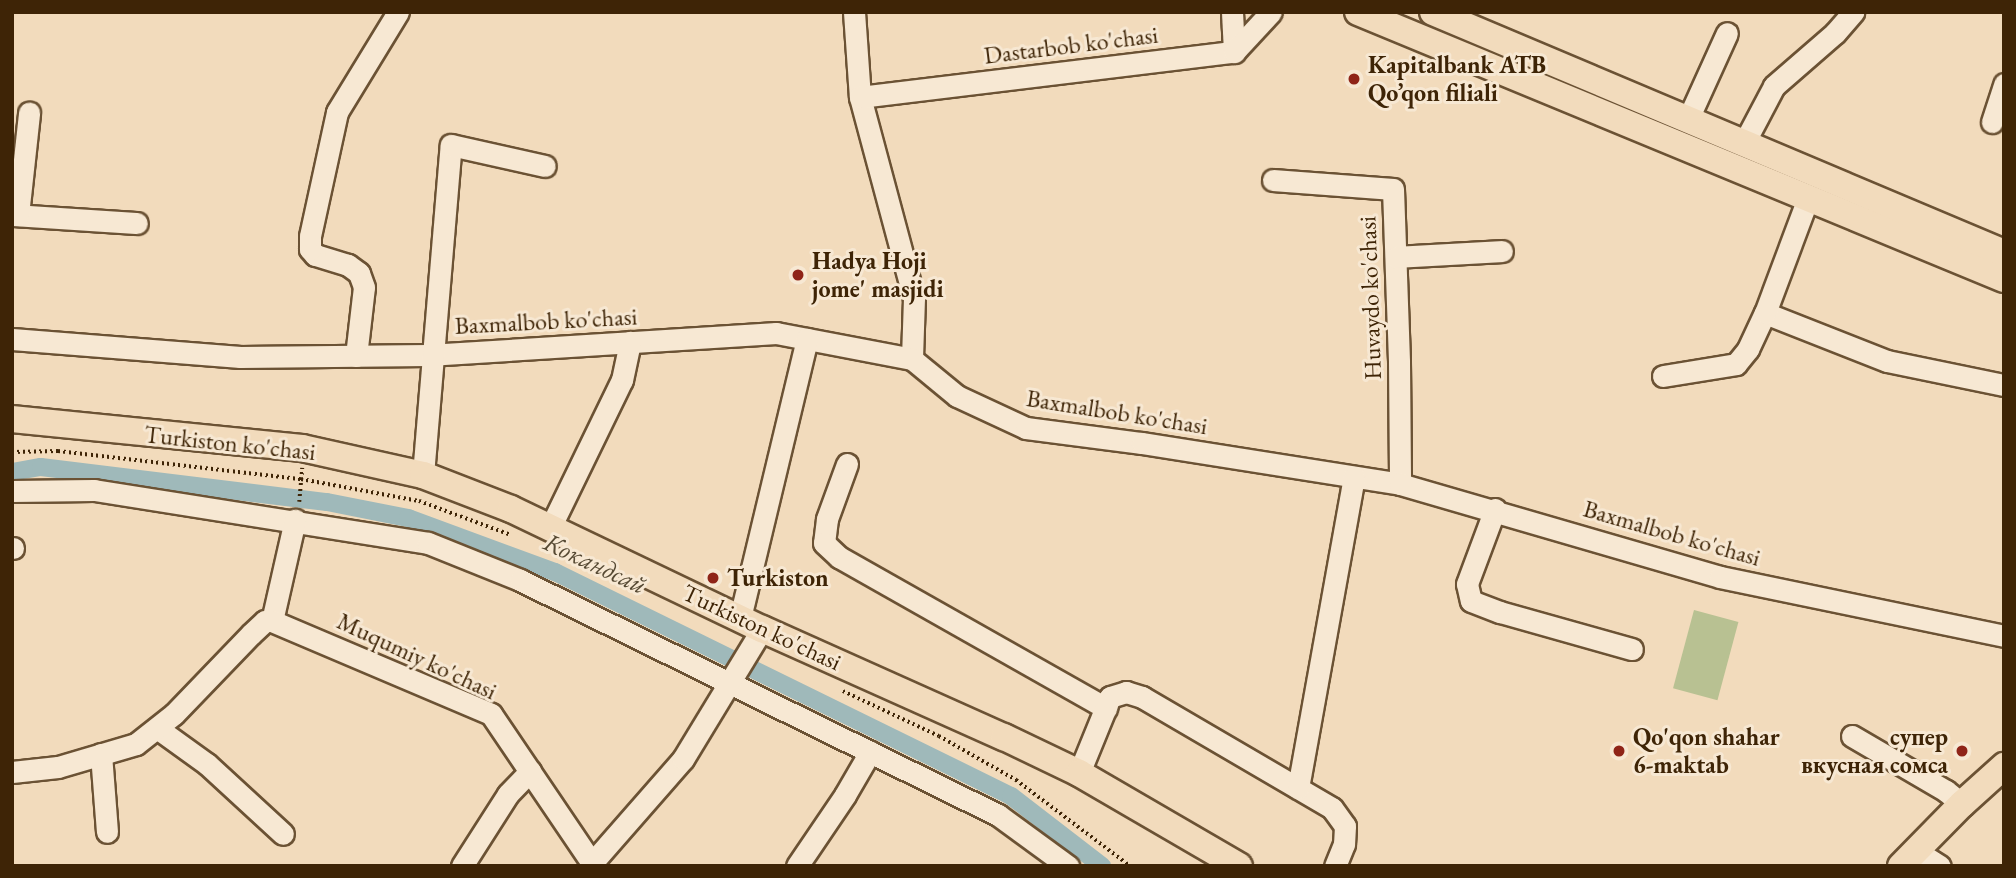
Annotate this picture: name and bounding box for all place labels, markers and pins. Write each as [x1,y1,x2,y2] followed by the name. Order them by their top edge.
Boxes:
[1368,51,1546,107] place label: Kapitalbank ATB Qo’qon filiali
[1346,71,1362,87] marker: Kapitalbank ATB Qo’qon filiali
[812,247,944,303] place label: Hadya Hoji jome' masjidi
[790,267,806,283] marker: Hadya Hoji jome' masjidi
[727,564,829,592] place label: Turkiston
[705,570,721,586] marker: Turkiston
[1633,723,1780,779] place label: Qo'qon shahar 6-maktab
[1801,723,1948,779] place label: супер вкусная сомса
[1611,743,1627,759] marker: Qo'qon shahar 6-maktab
[1954,743,1970,759] marker: супер вкусная сомса

